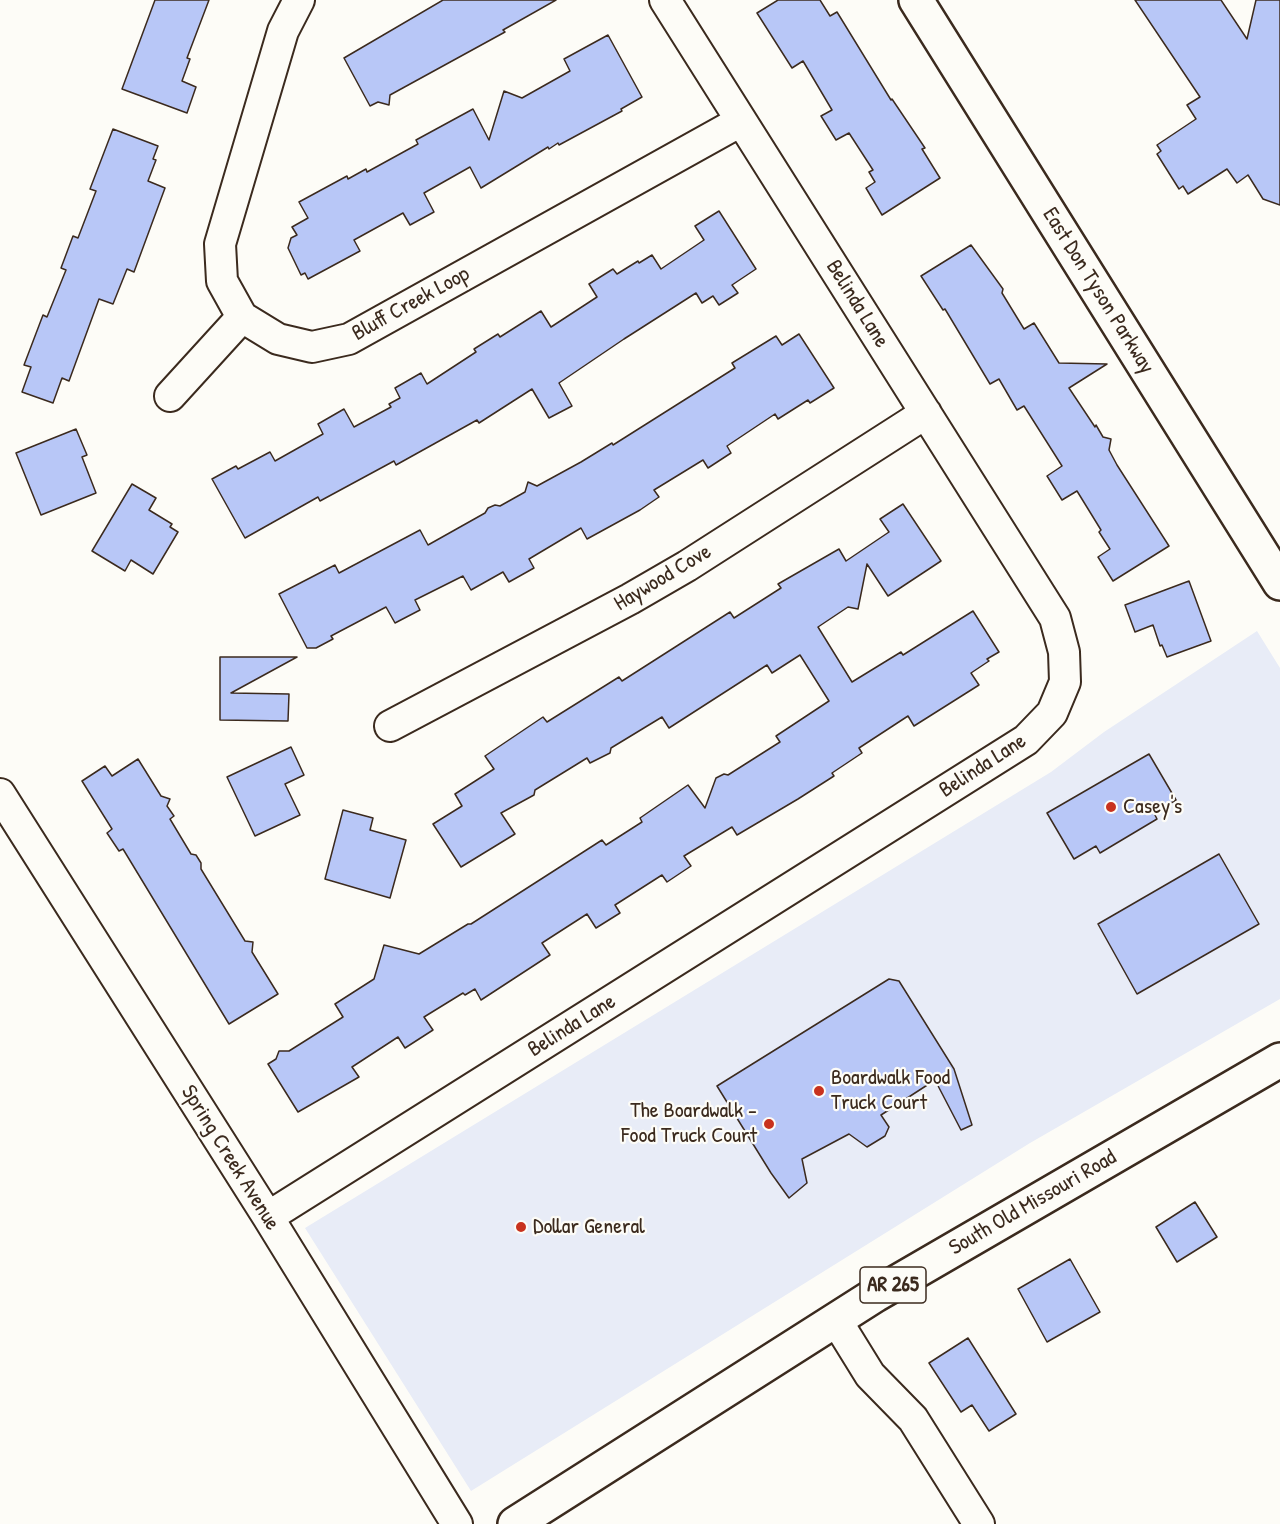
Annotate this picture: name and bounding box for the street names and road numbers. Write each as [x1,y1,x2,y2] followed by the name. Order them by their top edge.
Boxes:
[1036,203,1160,379] street label: East Don Tyson Parkway
[820,255,894,353] street label: Belinda Lane
[348,261,474,347] street label: Bluff Creek Loop
[610,539,716,617] street label: Haywood Cove
[935,728,1031,804] street label: Belinda Lane
[523,989,621,1063] street label: Belinda Lane
[175,1081,285,1235] street label: Spring Creek Avenue
[945,1144,1121,1262] street label: South Old Missouri Road
[860,1267,926,1303] road number: AR 265

